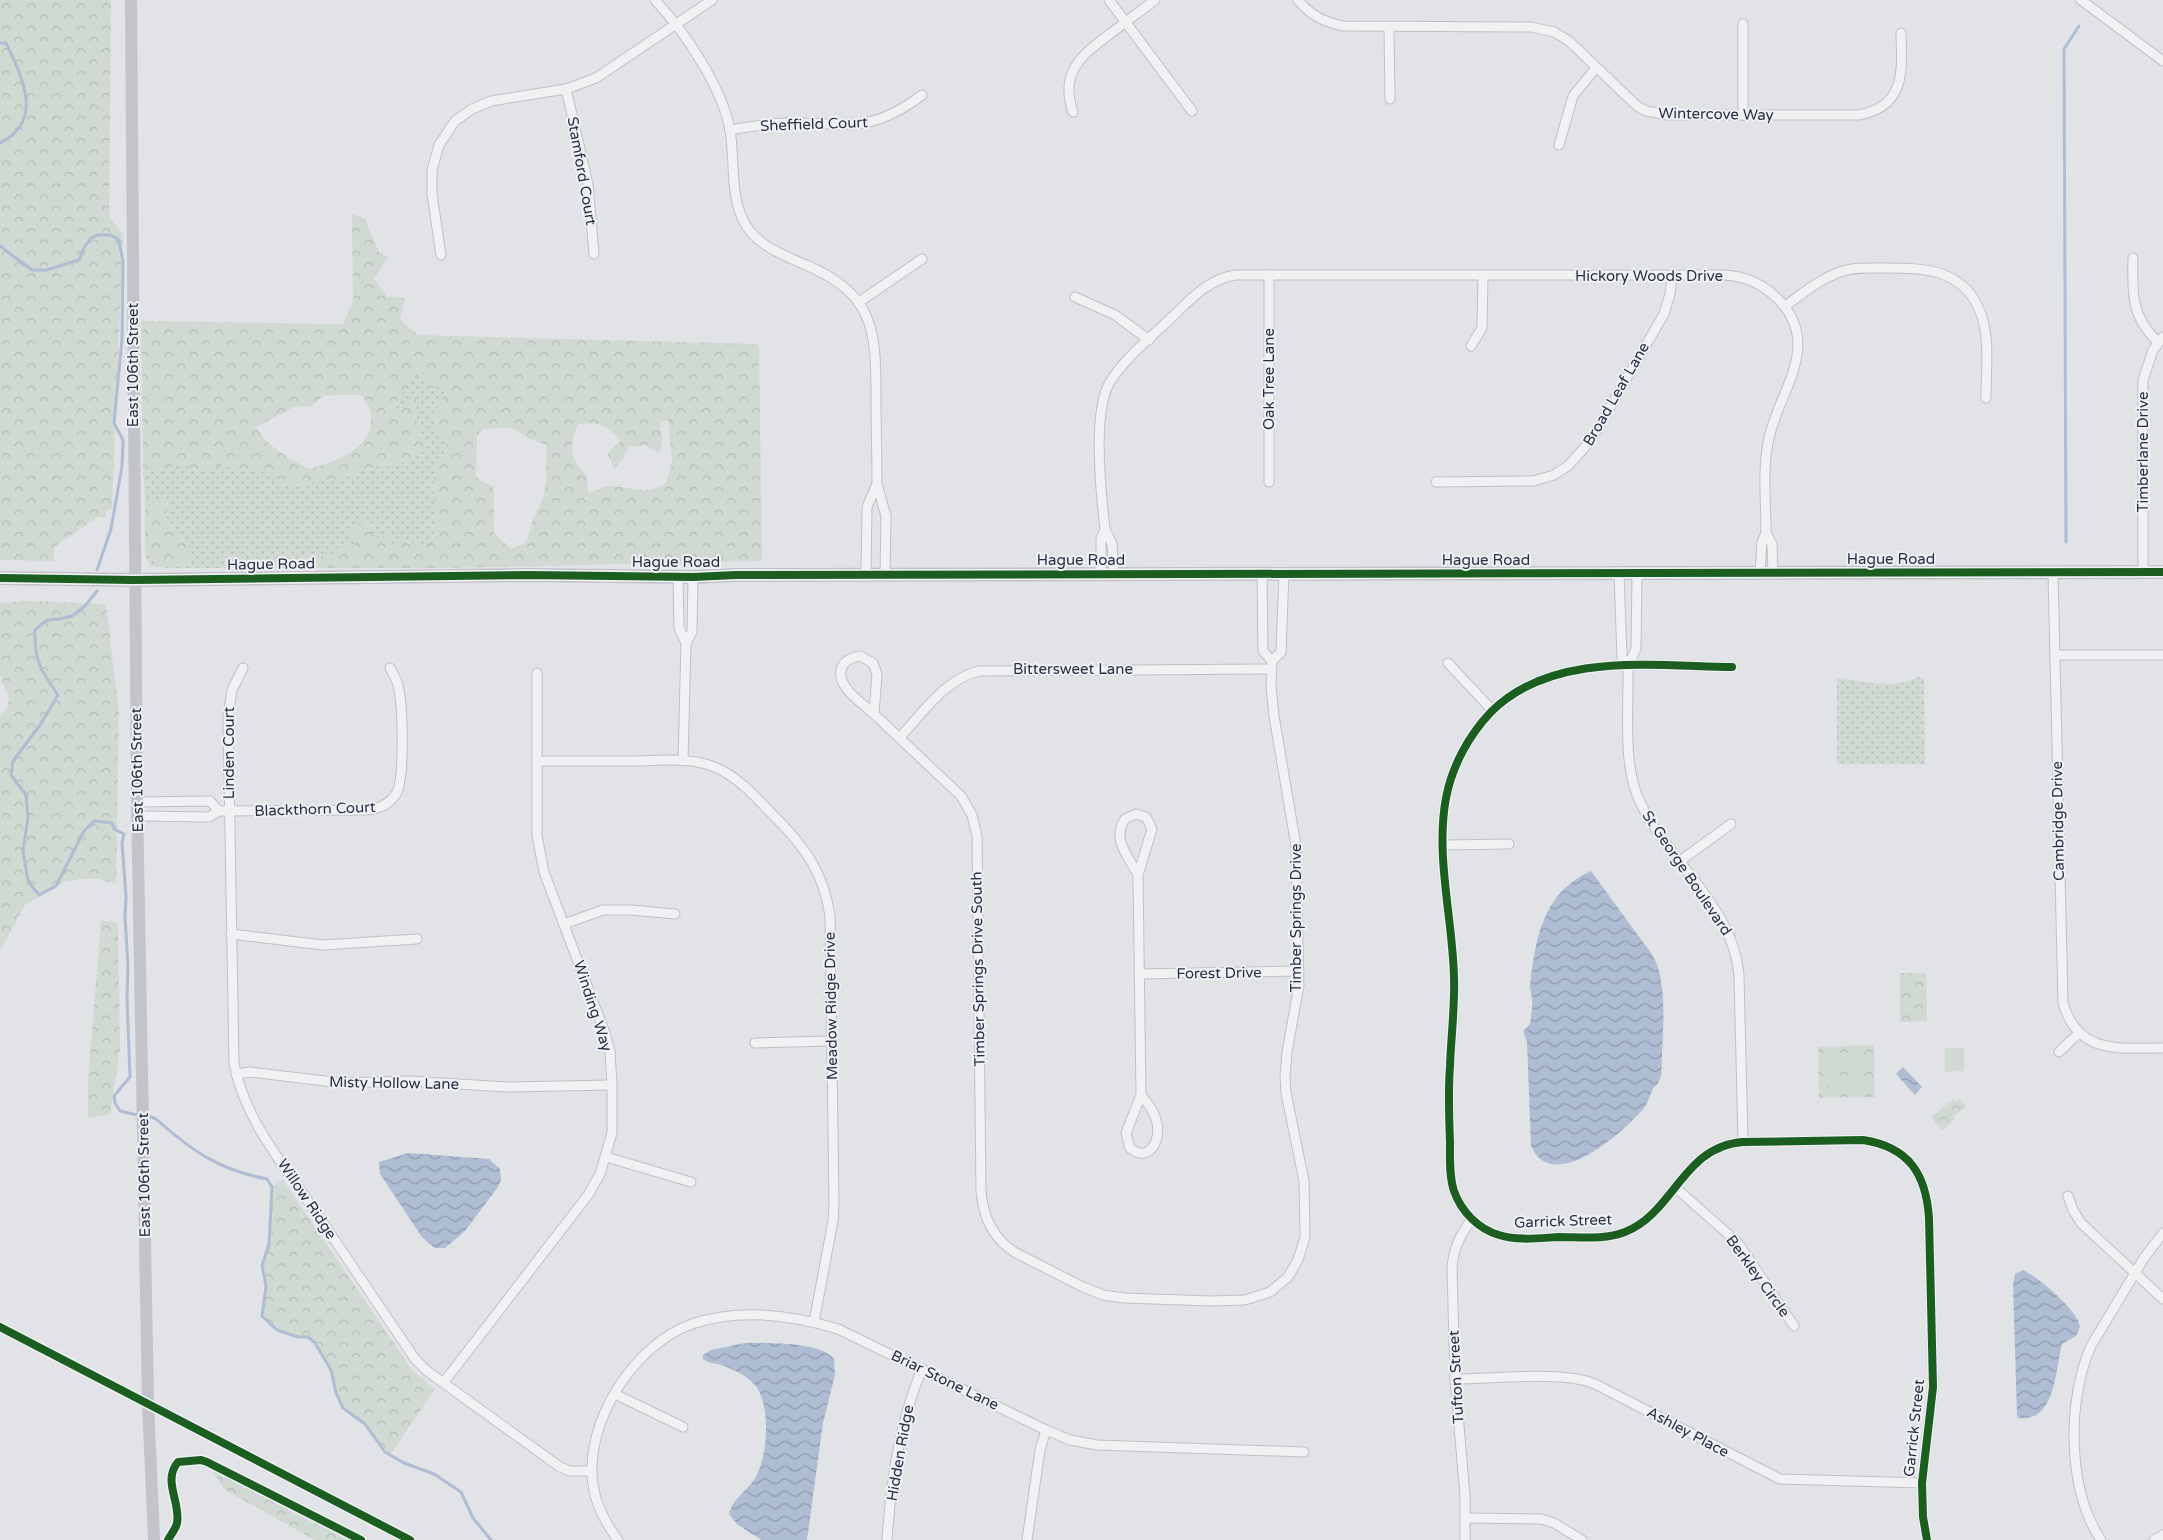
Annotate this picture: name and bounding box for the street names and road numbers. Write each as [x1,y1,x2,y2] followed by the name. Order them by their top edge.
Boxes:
[1658,104,1774,124] street label: Wintercove Way
[760,113,868,135] street label: Sheffield Court
[564,115,600,227] street label: Stamford Court
[1575,267,1723,285] street label: Hickory Woods Drive
[124,302,142,427] street label: East 106th Street
[1260,328,1278,430] street label: Oak Tree Lane
[1579,339,1653,449] street label: Broad Leaf Lane
[2134,392,2152,512] street label: Timberlane Drive
[1847,550,1935,568] street label: Hague Road
[1037,551,1125,569] street label: Hague Road
[1442,551,1530,569] street label: Hague Road
[632,553,720,571] street label: Hague Road
[227,554,315,574] street label: Hague Road
[1013,660,1133,678] street label: Bittersweet Lane
[127,707,147,832] street label: East 106th Street
[220,707,238,799] street label: Linden Court
[2048,761,2068,881] street label: Cambridge Drive
[254,798,376,820] street label: Blackthorn Court
[1638,807,1736,939] street label: St George Boulevard
[1287,844,1305,992] street label: Timber Springs Drive
[967,871,989,1067] street label: Timber Springs Drive South
[821,932,841,1080] street label: Meadow Ridge Drive
[570,958,616,1054] street label: Winding Way
[1176,963,1262,983] street label: Forest Drive
[329,1073,459,1093] street label: Misty Hollow Lane
[134,1112,154,1237] street label: East 106th Street
[274,1155,340,1243] street label: Willow Ridge
[1514,1210,1613,1232] street label: Garrick Street
[1722,1232,1794,1320] street label: Berkley Circle
[1445,1330,1467,1424] street label: Tufton Street
[888,1346,1002,1414] street label: Briar Stone Lane
[1900,1378,1928,1478] street label: Garrick Street
[1644,1403,1732,1461] street label: Ashley Place
[883,1404,917,1502] street label: Hidden Ridge

